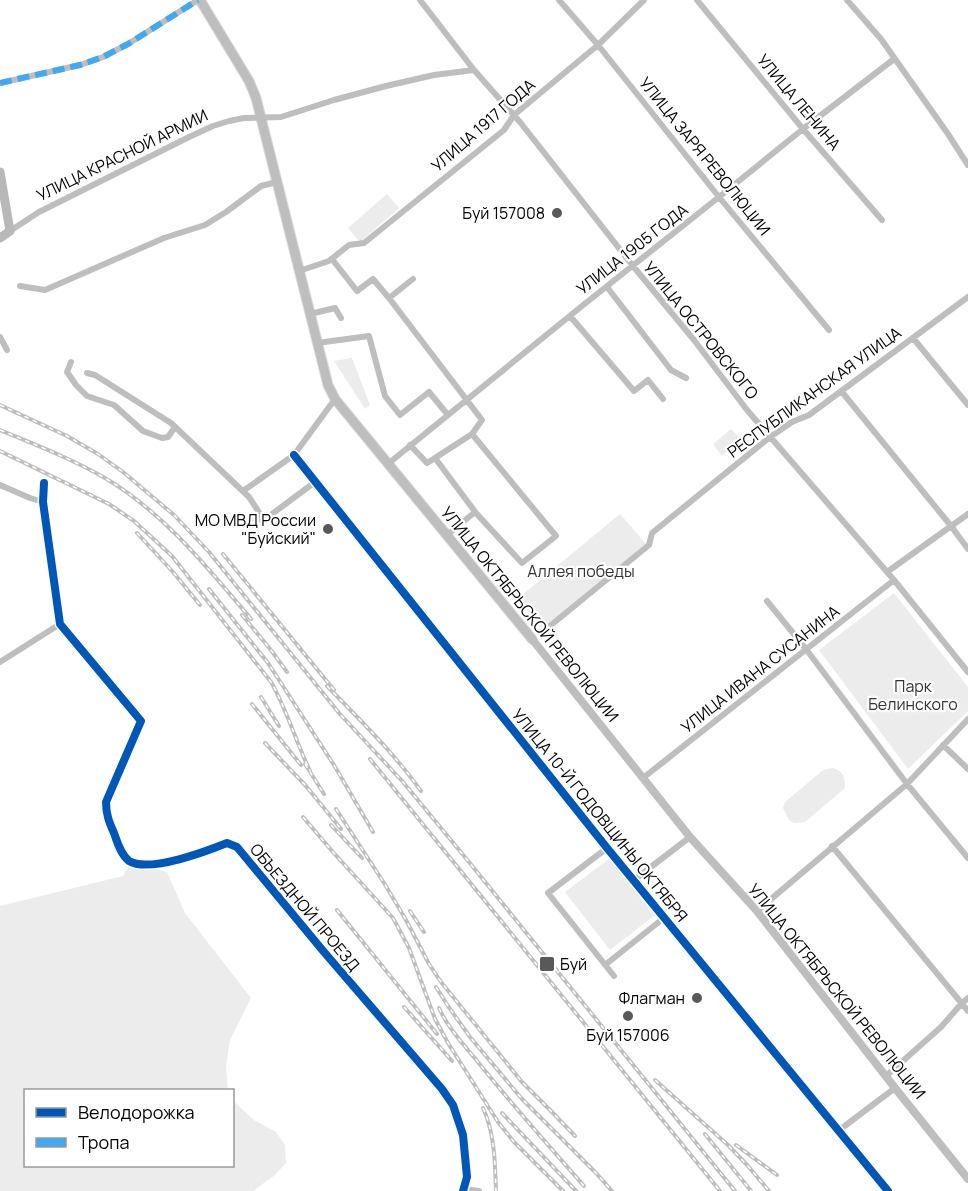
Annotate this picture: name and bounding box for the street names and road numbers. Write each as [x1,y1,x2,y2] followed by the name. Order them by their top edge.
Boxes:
[752,49,846,155] street label: УЛИЦА ЛЕНИНА
[634,72,776,240] street label: УЛИЦА ЗАРЯ РЕВОЛЮЦИИ
[426,74,540,176] street label: УЛИЦА 1917 ГОДА
[33,104,211,206] street label: УЛИЦА КРАСНОЙ АРМИИ
[572,199,692,299] street label: УЛИЦА 1905 ГОДА
[639,256,764,404] street label: УЛИЦА ОСТРОВСКОГО
[723,321,905,463] street label: РЕСПУБЛИКАНСКАЯ УЛИЦА
[436,502,624,726] street label: УЛИЦА ОКТЯБРЬСКОЙ РЕВОЛЮЦИИ
[676,600,844,738] street label: УЛИЦА ИВАНА СУСАНИНА
[507,704,693,926] street label: УЛИЦА 10-Й ГОДОВЩИНЫ ОКТЯБРЯ
[245,839,365,976] street label: ОБЪЕЗДНОЙ ПРОЕЗД
[743,879,931,1103] street label: УЛИЦА ОКТЯБРЬСКОЙ РЕВОЛЮЦИИ

